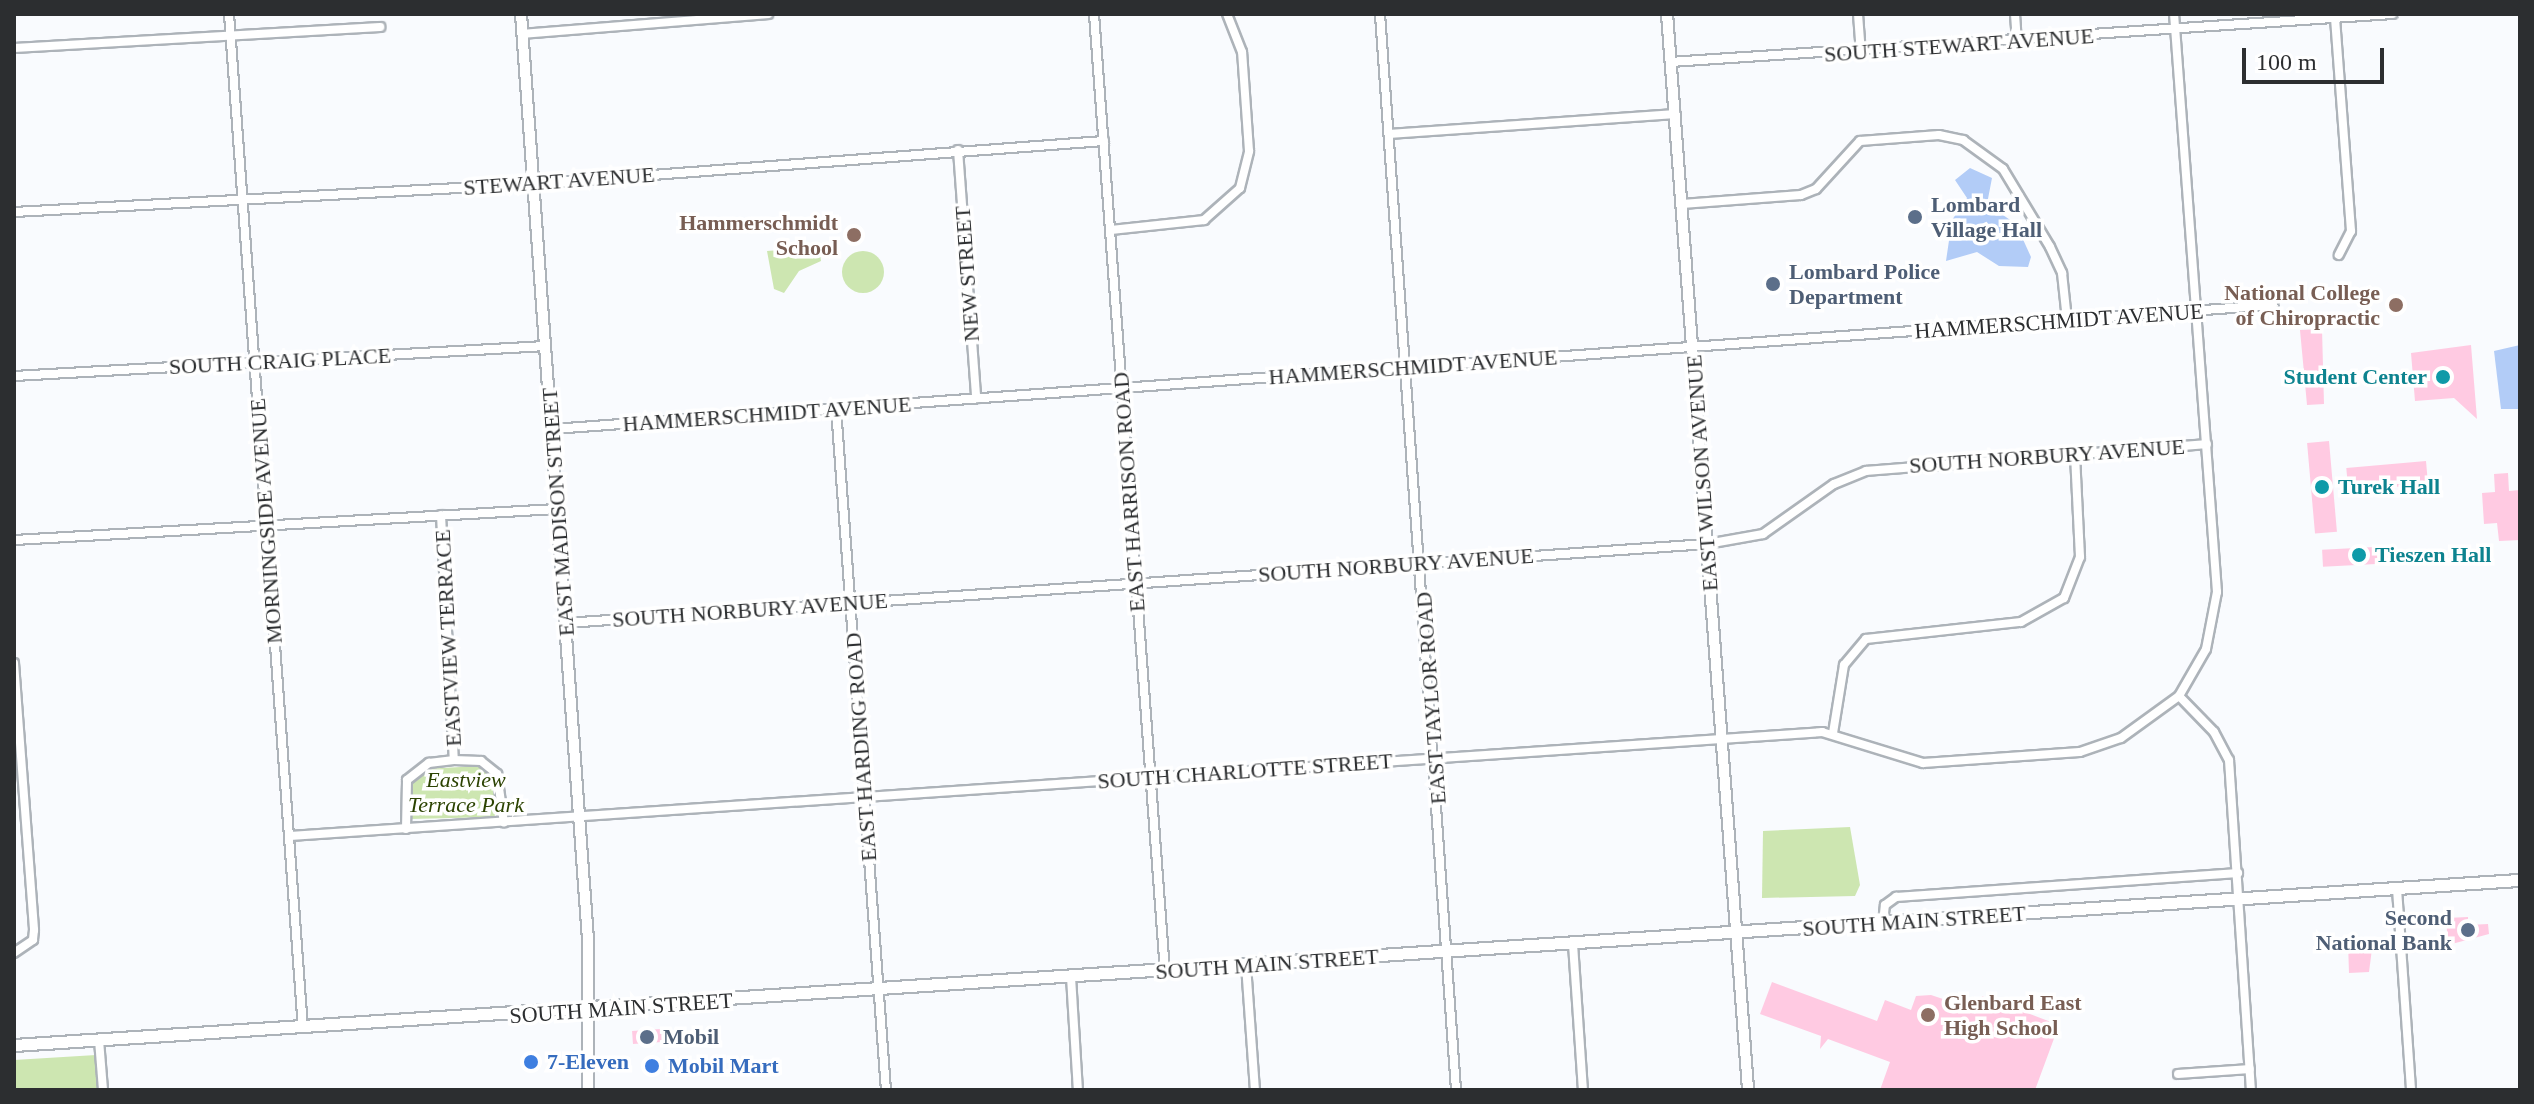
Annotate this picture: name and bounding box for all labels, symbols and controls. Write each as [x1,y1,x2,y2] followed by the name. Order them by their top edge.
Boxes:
[1822,22,2096,68] street label: SOUTH STEWART AVENUE
[2246,32,2388,82] scale bar
[2256,49,2317,75] text: 100 m
[462,161,656,201] street label: STEWART AVENUE
[1931,191,2042,242] place label: Lombard Village Hall
[949,205,985,343] street label: NEW STREET
[1906,208,1924,226] marker: Lombard Village Hall
[679,209,838,260] place label: Hammerschmidt School
[845,226,863,244] marker: Hammerschmidt School
[1789,258,1940,310] place label: Lombard Police Department
[1764,275,1782,293] marker: Lombard Police Department
[2224,279,2380,330] place label: National College of Chiropractic
[2387,296,2405,314] marker: National College of Chiropractic
[1913,298,2205,344] street label: HAMMERSCHMIDT AVENUE
[168,342,392,380] street label: SOUTH CRAIG PLACE
[1267,344,1559,390] street label: HAMMERSCHMIDT AVENUE
[1680,353,1724,593] street label: EAST WILSON AVENUE
[2283,364,2427,390] place label: Student Center
[2434,368,2452,386] marker: Student Center
[1107,371,1151,613] street label: EAST HARRISON ROAD
[536,387,580,637] street label: EAST MADISON STREET
[621,391,913,437] street label: HAMMERSCHMIDT AVENUE
[244,397,288,645] street label: MORNINGSIDE AVENUE
[1907,433,2187,479] street label: SOUTH NORBURY AVENUE
[2338,474,2440,500] place label: Turek Hall
[2313,478,2331,496] marker: Turek Hall
[429,528,467,748] street label: EASTVIEW TERRACE
[1256,542,1536,588] street label: SOUTH NORBURY AVENUE
[2375,542,2491,568] place label: Tieszen Hall
[2350,546,2368,564] marker: Tieszen Hall
[610,587,890,633] street label: SOUTH NORBURY AVENUE
[1410,590,1452,806] street label: EAST TAYLOR ROAD
[840,631,882,863] street label: EAST HARDING ROAD
[1097,748,1393,794] street label: SOUTH CHARLOTTE STREET
[408,766,524,818] park label: Eastview Terrace Park
[1802,900,2026,942] street label: SOUTH MAIN STREET
[2316,904,2452,956] place label: Second National Bank
[2459,921,2477,939] marker: Second National Bank
[1155,943,1379,985] street label: SOUTH MAIN STREET
[509,987,733,1029] street label: SOUTH MAIN STREET
[1944,989,2082,1040] place label: Glenbard East High School
[1919,1006,1937,1024] marker: Glenbard East High School
[663,1024,719,1050] place label: Mobil
[638,1028,656,1046] marker: Mobil
[547,1049,629,1075] place label: 7-Eleven
[522,1053,540,1071] marker: 7-Eleven
[668,1053,779,1079] place label: Mobil Mart
[643,1057,661,1075] marker: Mobil Mart

